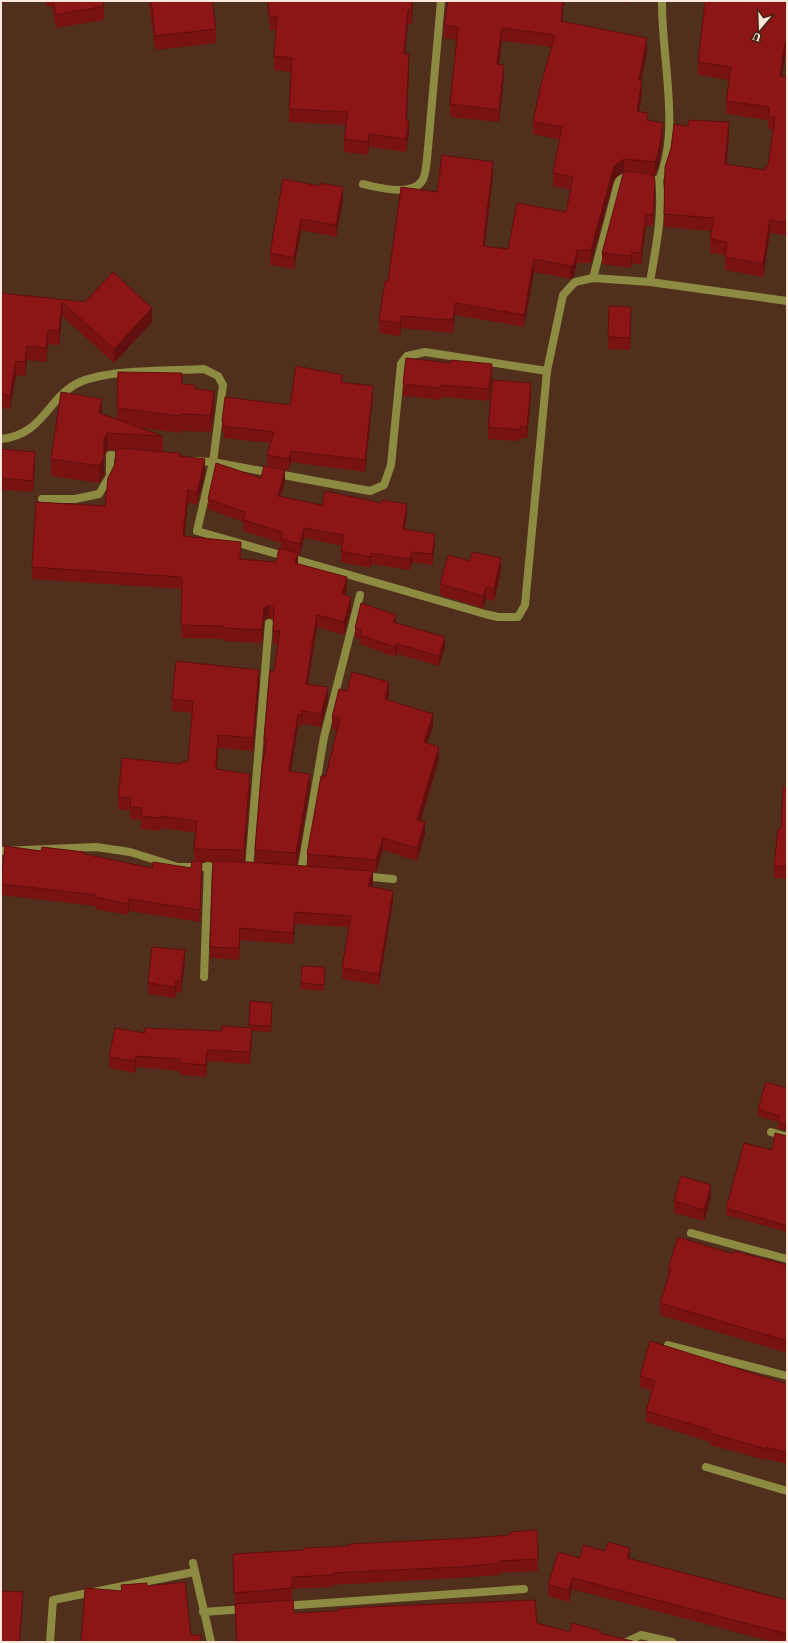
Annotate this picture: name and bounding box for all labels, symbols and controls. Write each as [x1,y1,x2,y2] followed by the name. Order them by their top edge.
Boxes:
[740,8,780,48] north arrow
[751,29,763,45] text: U

